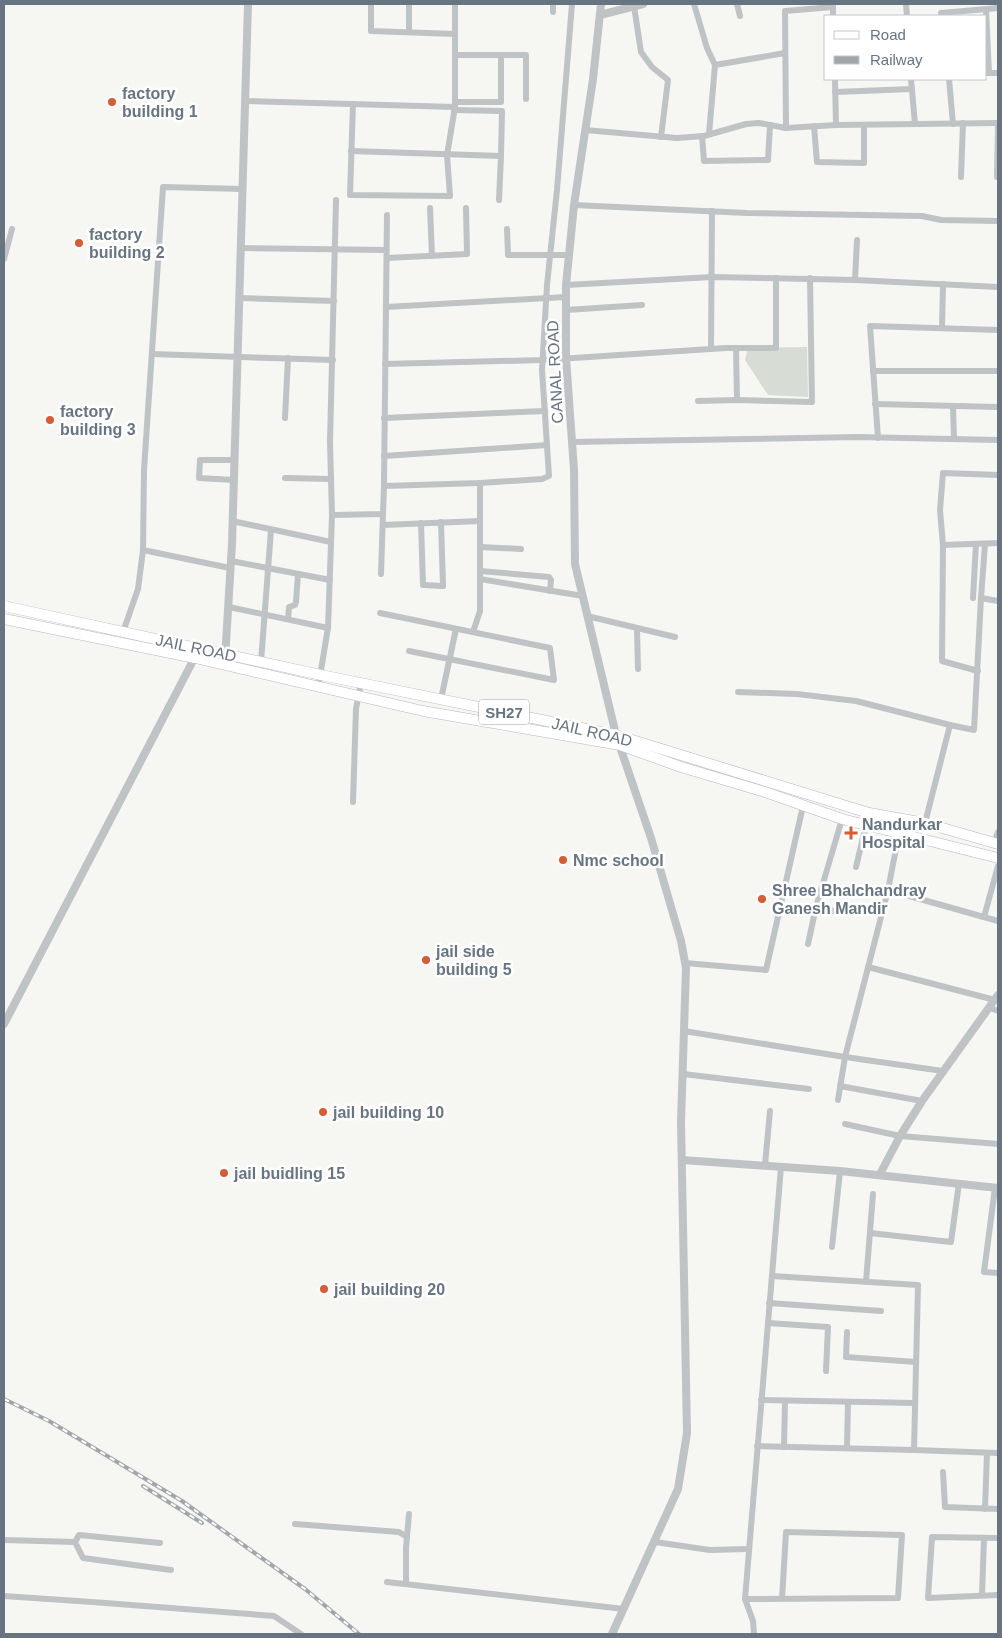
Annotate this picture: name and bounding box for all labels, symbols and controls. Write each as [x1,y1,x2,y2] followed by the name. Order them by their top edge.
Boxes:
[824,15,987,80] legend
[870,26,906,43] text: Road
[870,51,923,68] text: Railway
[122,85,198,120] place label: factory building 1
[106,96,118,108] marker: factory building 1
[89,226,165,261] place label: factory building 2
[73,237,85,249] marker: factory building 2
[544,320,566,424] street label: CANAL ROAD
[60,403,136,438] place label: factory building 3
[44,414,56,426] marker: factory building 3
[154,631,238,665] street label: JAIL ROAD
[479,700,529,724] road number: SH27
[550,714,634,750] street label: JAIL ROAD
[862,816,942,851] place label: Nandurkar Hospital
[844,826,858,840] marker: Nandurkar Hospital
[573,852,664,869] place label: Nmc school
[557,854,569,866] marker: Nmc school
[772,882,927,917] place label: Shree Bhalchandray Ganesh Mandir
[756,893,768,905] marker: Shree Bhalchandray Ganesh Mandir
[435,943,512,978] place label: jail side building 5
[420,954,432,966] marker: jail side building 5
[332,1104,444,1121] place label: jail building 10
[317,1106,329,1118] marker: jail building 10
[233,1165,345,1182] place label: jail buidling 15
[218,1167,230,1179] marker: jail buidling 15
[333,1281,445,1298] place label: jail building 20
[318,1283,330,1295] marker: jail building 20

